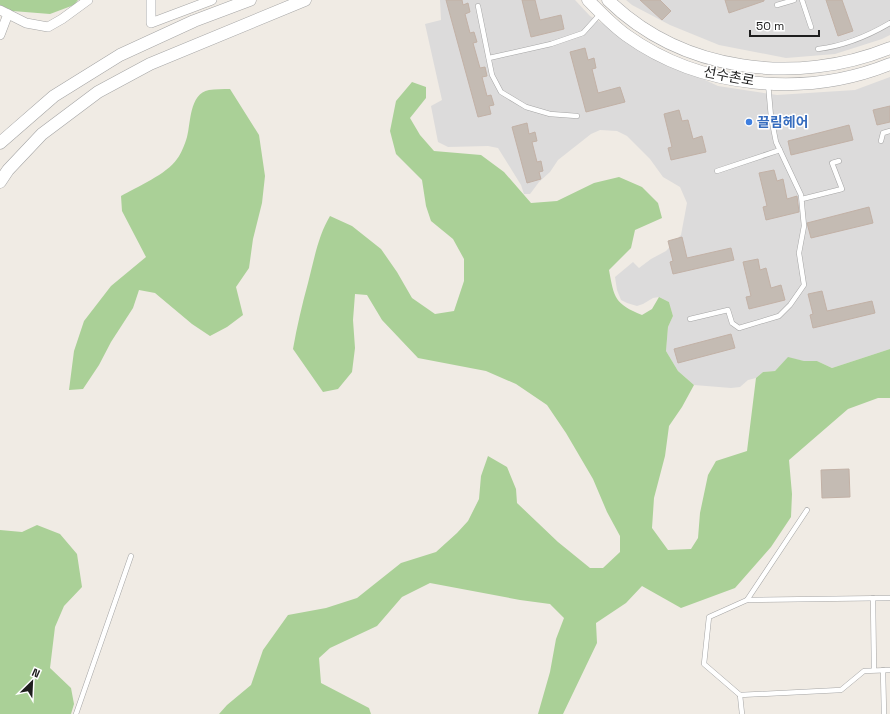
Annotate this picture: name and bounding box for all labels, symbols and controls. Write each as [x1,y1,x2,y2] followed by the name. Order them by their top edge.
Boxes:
[750,12,819,38] scale bar
[756,18,784,34] text: 50 m
[702,62,756,90] street label: 선수촌로
[757,113,809,131] place label: 끌림헤어
[744,117,754,127] marker: 끌림헤어
[12,662,52,702] north arrow
[30,665,42,681] text: N

